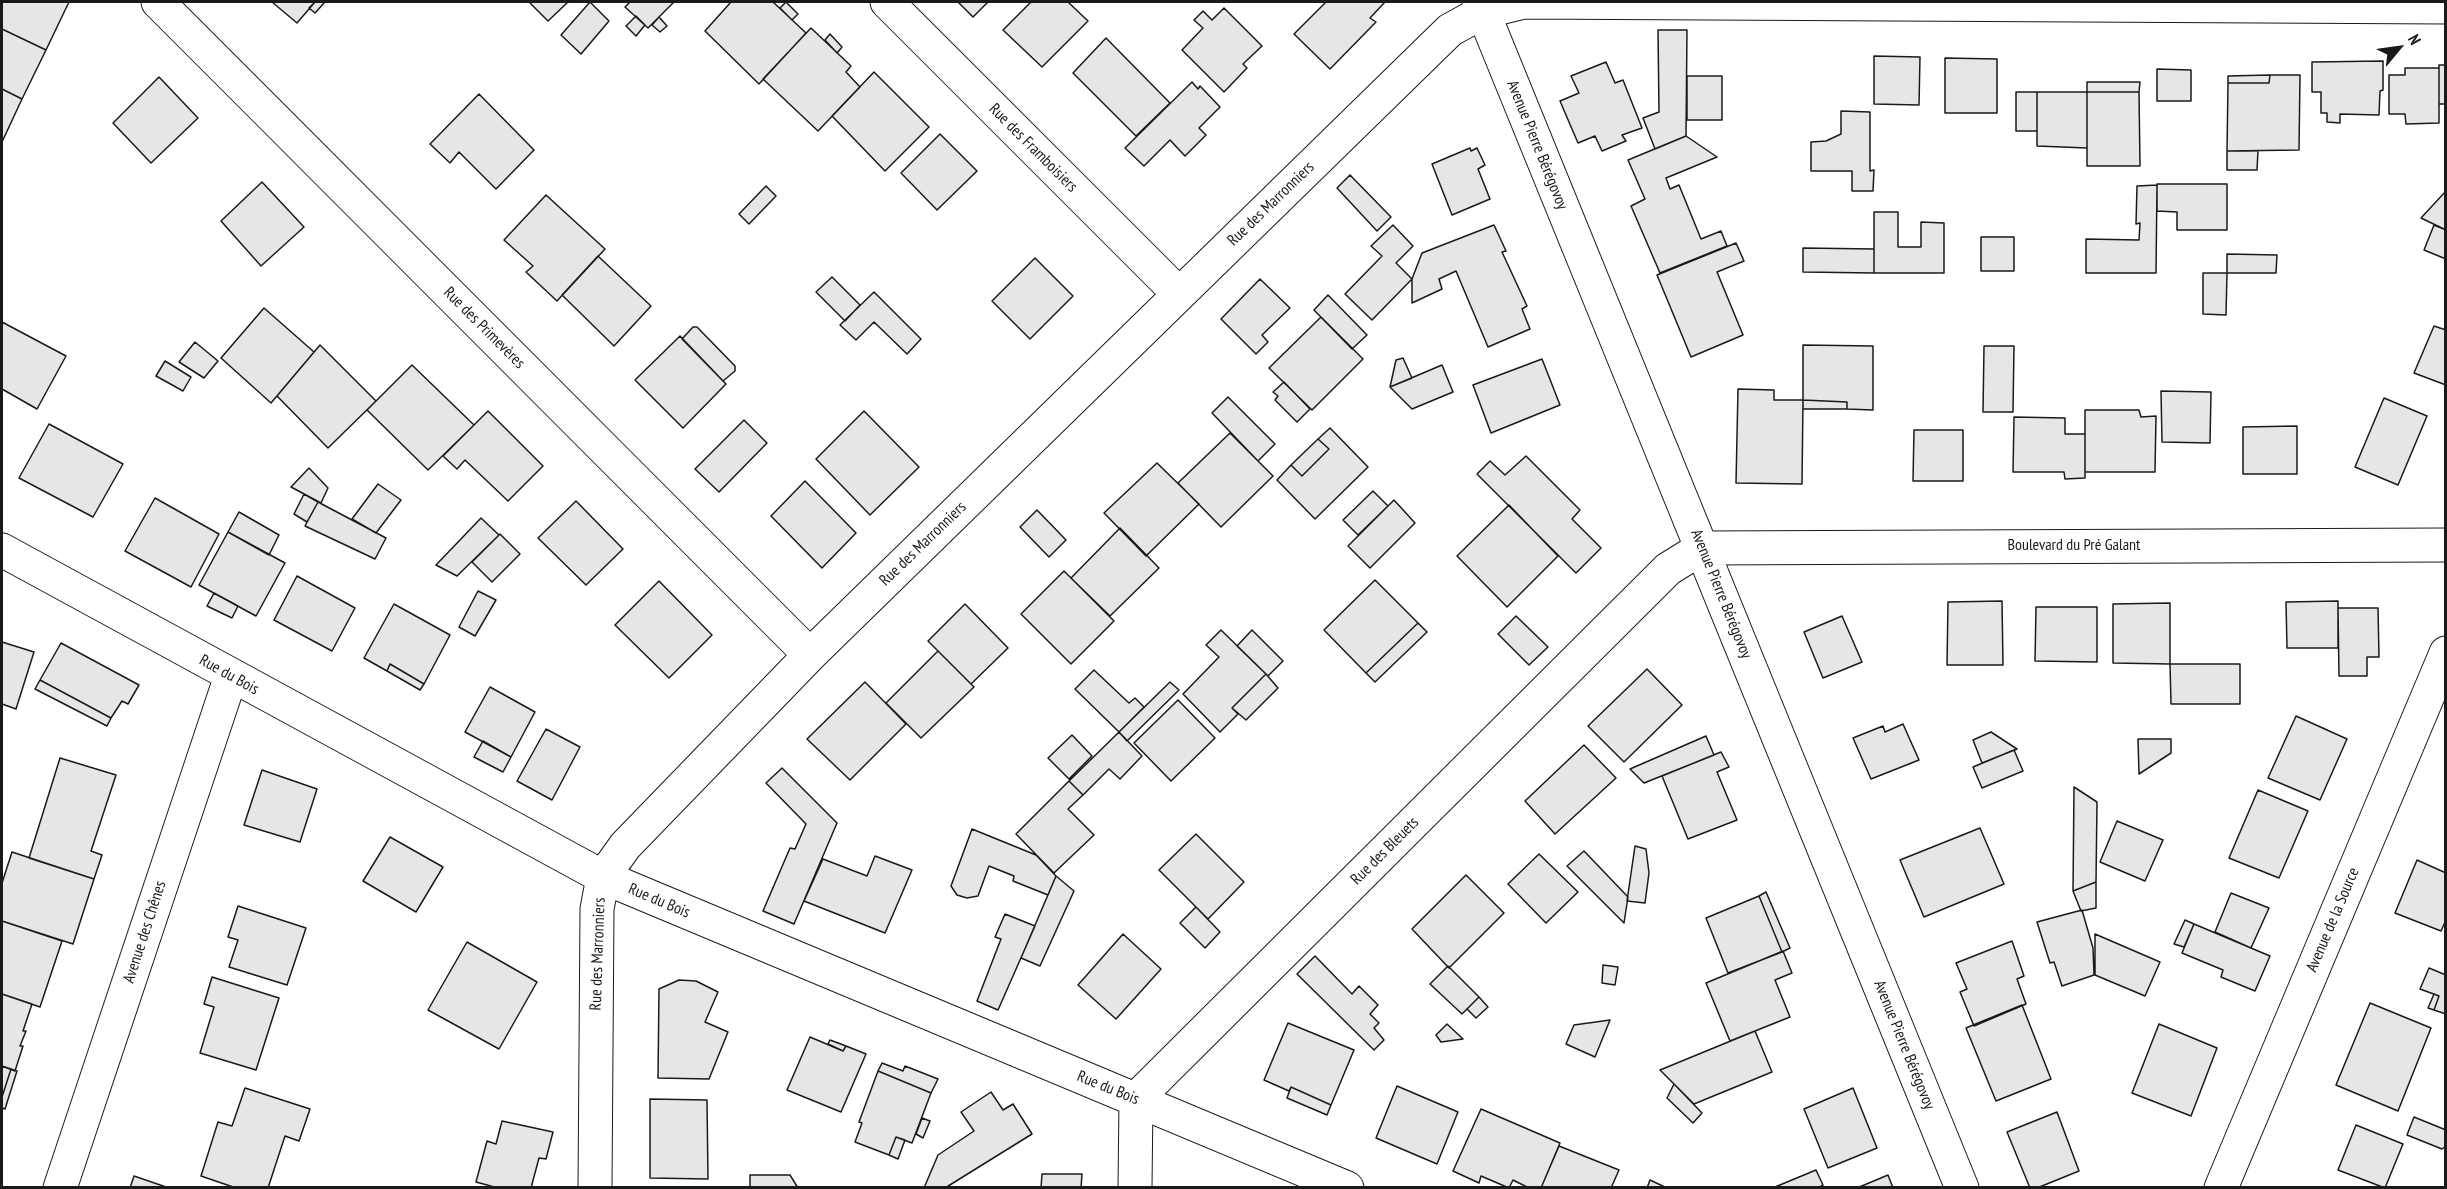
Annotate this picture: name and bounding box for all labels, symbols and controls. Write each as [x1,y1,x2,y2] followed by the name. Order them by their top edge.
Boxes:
[2369,18,2429,78] north arrow
[2404,31,2426,48] text: N
[1502,78,1572,212] street label: Avenue Pierre Bérégovoy
[985,100,1081,196] street label: Rue des Framboisiers
[1224,158,1318,250] street label: Rue des Marronniers
[439,283,529,373] street label: Rue des Primevères
[876,498,970,590] street label: Rue des Marronniers
[1686,527,1756,661] street label: Avenue Pierre Bérégovoy
[2007,535,2141,555] street label: Boulevard du Pré Galant
[196,651,262,699] street label: Rue du Bois
[1347,813,1423,889] street label: Rue des Bleuets
[2302,865,2364,975] street label: Avenue de la Source
[119,879,171,985] street label: Avenue des Chênes
[625,879,693,923] street label: Rue du Bois
[586,897,610,1011] street label: Rue des Marronniers
[1869,978,1939,1112] street label: Avenue Pierre Bérégovoy
[1074,1067,1142,1109] street label: Rue du Bois

